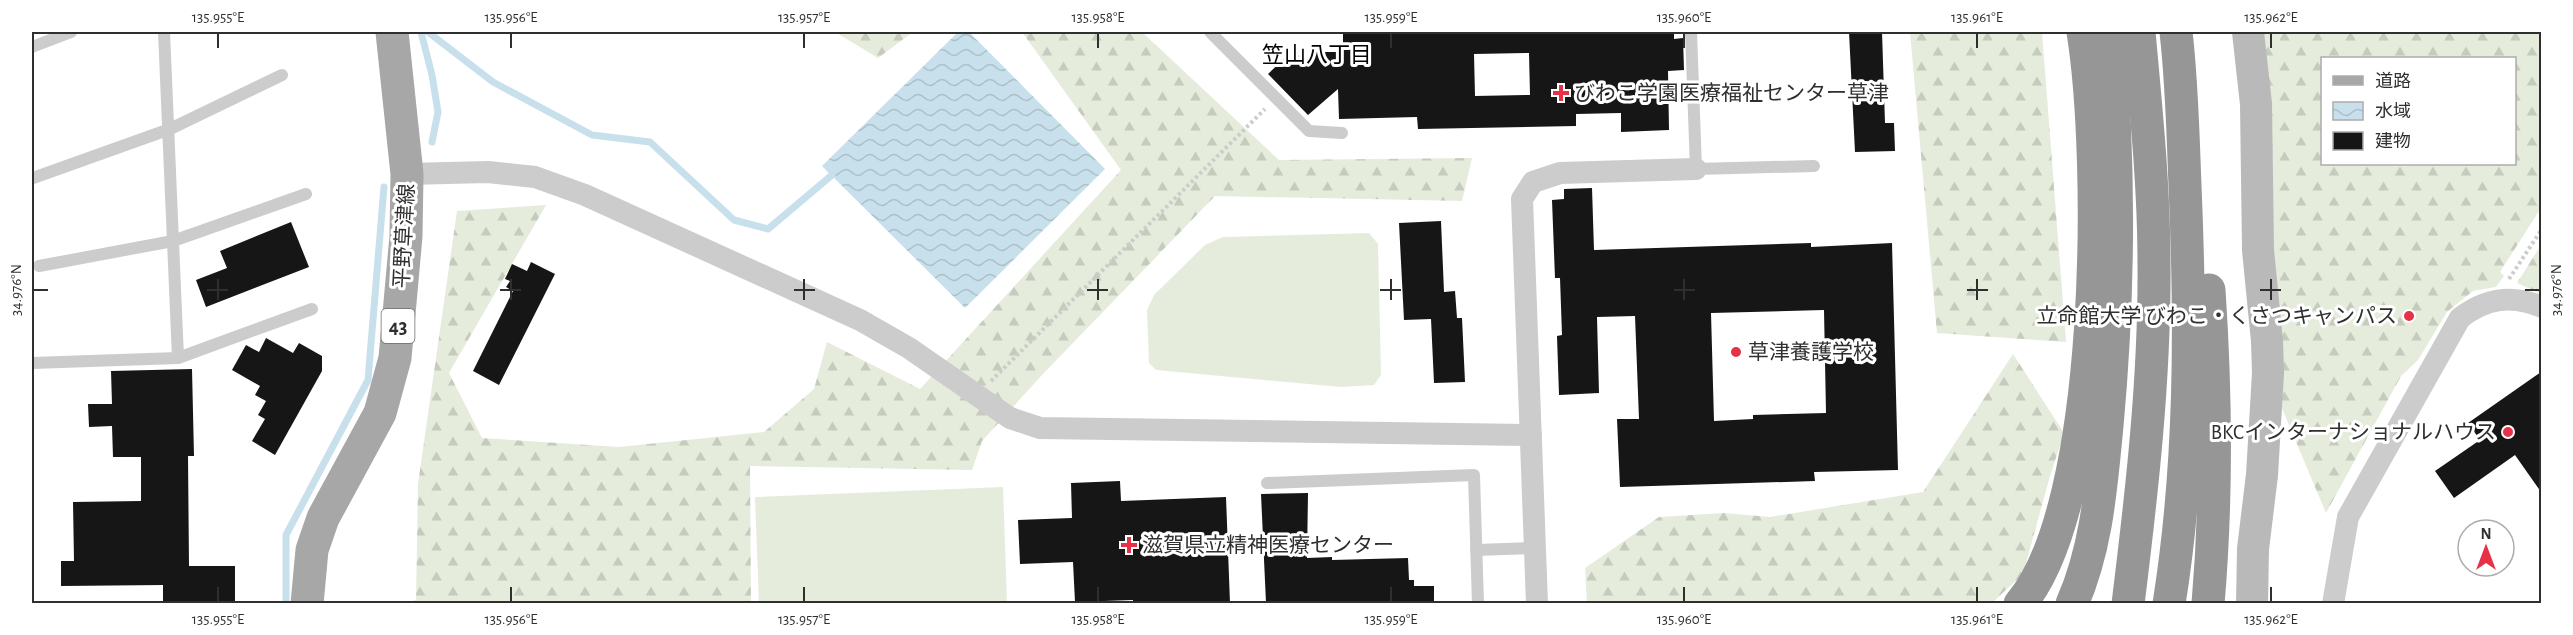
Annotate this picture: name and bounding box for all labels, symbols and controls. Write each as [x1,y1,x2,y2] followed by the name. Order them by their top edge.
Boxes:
[192,10,244,25] text: 135.955°E
[484,10,538,25] text: 135.956°E
[778,10,830,25] text: 135.957°E
[1071,10,1125,25] text: 135.958°E
[1364,10,1418,25] text: 135.959°E
[1657,10,1711,25] text: 135.960°E
[1951,10,2003,25] text: 135.961°E
[2244,10,2298,25] text: 135.962°E
[1262,43,1372,66] district label: 笠山八丁目
[2321,57,2516,165] legend
[2375,71,2411,91] text: 道路
[1574,82,1889,104] place label: びわこ学園医療福祉センター草津
[1552,84,1570,102] marker: びわこ学園医療福祉センター草津
[2375,102,2411,121] text: 水域
[2375,131,2411,151] text: 建物
[390,183,418,289] street label: 平野草津線
[9,264,24,316] text: 34.976°N
[2549,264,2564,316] text: 34.976°N
[2037,305,2397,327] place label: 立命館大学 びわこ・くさつキャンパス
[382,309,414,343] road number: 43
[2402,309,2416,323] marker: 立命館大学 びわこ・くさつキャンパス
[1748,341,1874,363] place label: 草津養護学校
[1729,345,1743,359] marker: 草津養護学校
[2211,421,2496,443] place label: BKCインターナショナルハウス
[2501,425,2515,439] marker: BKCインターナショナルハウス
[2456,518,2516,578] north arrow
[2480,526,2492,542] text: N
[1142,534,1394,556] place label: 滋賀県立精神医療センター
[1120,536,1138,554] marker: 滋賀県立精神医療センター
[192,612,244,627] text: 135.955°E
[484,612,538,627] text: 135.956°E
[778,612,830,627] text: 135.957°E
[1071,612,1125,627] text: 135.958°E
[1364,612,1418,627] text: 135.959°E
[1657,612,1711,627] text: 135.960°E
[1951,612,2003,627] text: 135.961°E
[2244,612,2298,627] text: 135.962°E

